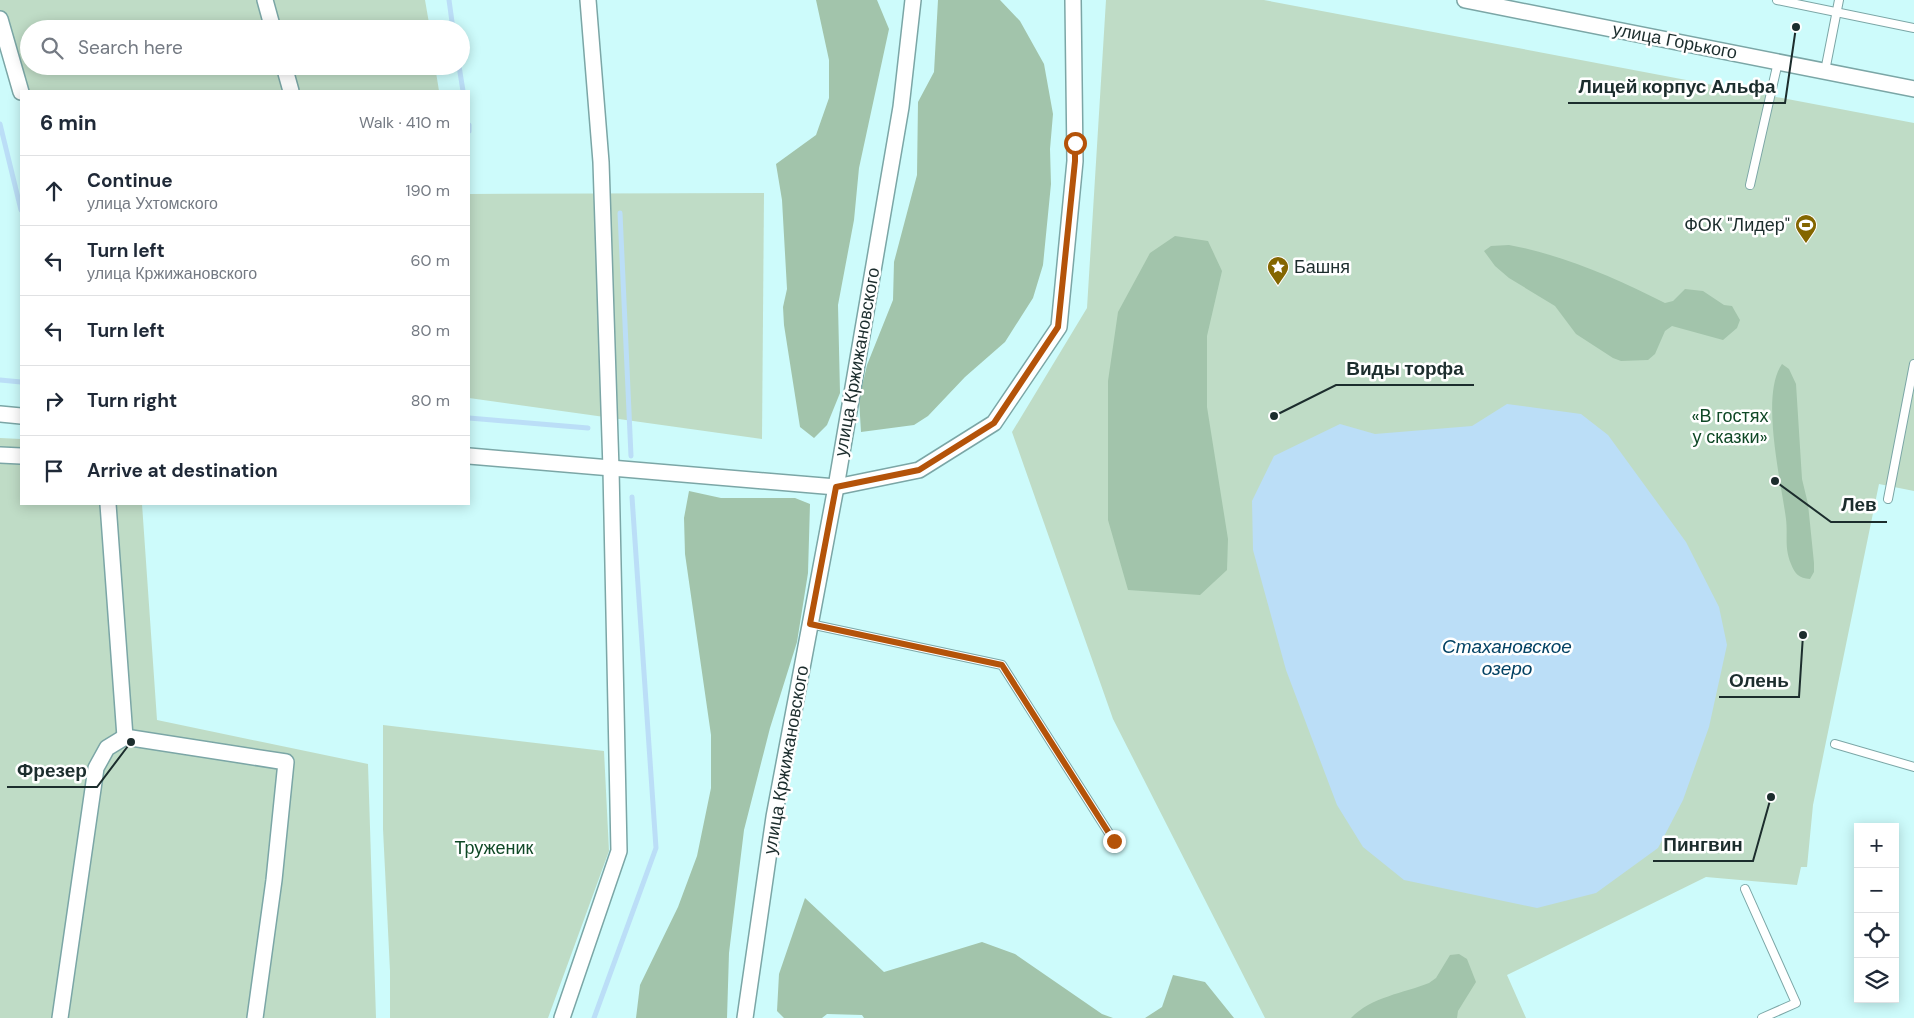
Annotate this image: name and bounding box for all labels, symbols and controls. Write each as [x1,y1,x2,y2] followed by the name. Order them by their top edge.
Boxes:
[1611,17,1739,65] street label: улица Горького
[20,20,470,75] search box
[38,34,66,62] icon: search
[78,35,183,60] text: Search here
[1568,69,1785,103] callout: Лицей корпус Альфа
[1578,74,1776,99] text: Лицей корпус Альфа
[40,109,97,137] text: 6 min
[359,112,450,133] text: Walk · 410 m
[1064,132,1087,155] route start
[87,168,173,193] text: Continue
[40,177,68,205] icon: ahead
[406,180,450,201] text: 190 m
[87,193,218,214] text: улица Ухтомского
[1684,213,1790,237] place label: ФОК "Лидер"
[1794,213,1818,244] sports icon: ФОК "Лидер"
[87,238,165,263] text: Turn left
[40,247,68,275] icon: left
[410,250,450,271] text: 60 m
[1266,255,1290,286] place icon: Башня
[1294,255,1350,279] place label: Башня
[87,263,257,284] text: улица Кржижановского
[829,266,885,458] street label: улица Кржижановского
[40,317,68,345] icon: left
[87,318,165,343] text: Turn left
[411,320,450,341] text: 80 m
[1336,351,1474,385] callout: Виды торфа
[1346,356,1464,381] text: Виды торфа
[40,387,68,415] icon: right
[87,388,177,413] text: Turn right
[411,390,450,411] text: 80 m
[1691,404,1769,449] park label: «В гостях у сказки»
[40,457,68,485] icon: arrive
[87,458,278,483] text: Arrive at destination
[1831,488,1887,522] callout: Лев
[1841,492,1877,517] text: Лев
[1442,634,1572,681] water label: Стахановское озеро
[1719,663,1799,697] callout: Олень
[758,664,814,856] street label: улица Кржижановского
[1729,668,1789,693] text: Олень
[7,753,97,787] callout: Фрезер
[17,758,87,783] text: Фрезер
[1854,823,1899,1003] map controls
[1854,823,1899,868] button: +
[1653,827,1753,861] callout: Пингвин
[1103,830,1126,853] route end
[1663,832,1743,857] text: Пингвин
[455,836,534,860] park label: Труженик
[1854,868,1899,913] button: −
[1854,913,1899,958] button: locate
[1854,958,1899,1003] button: layers

